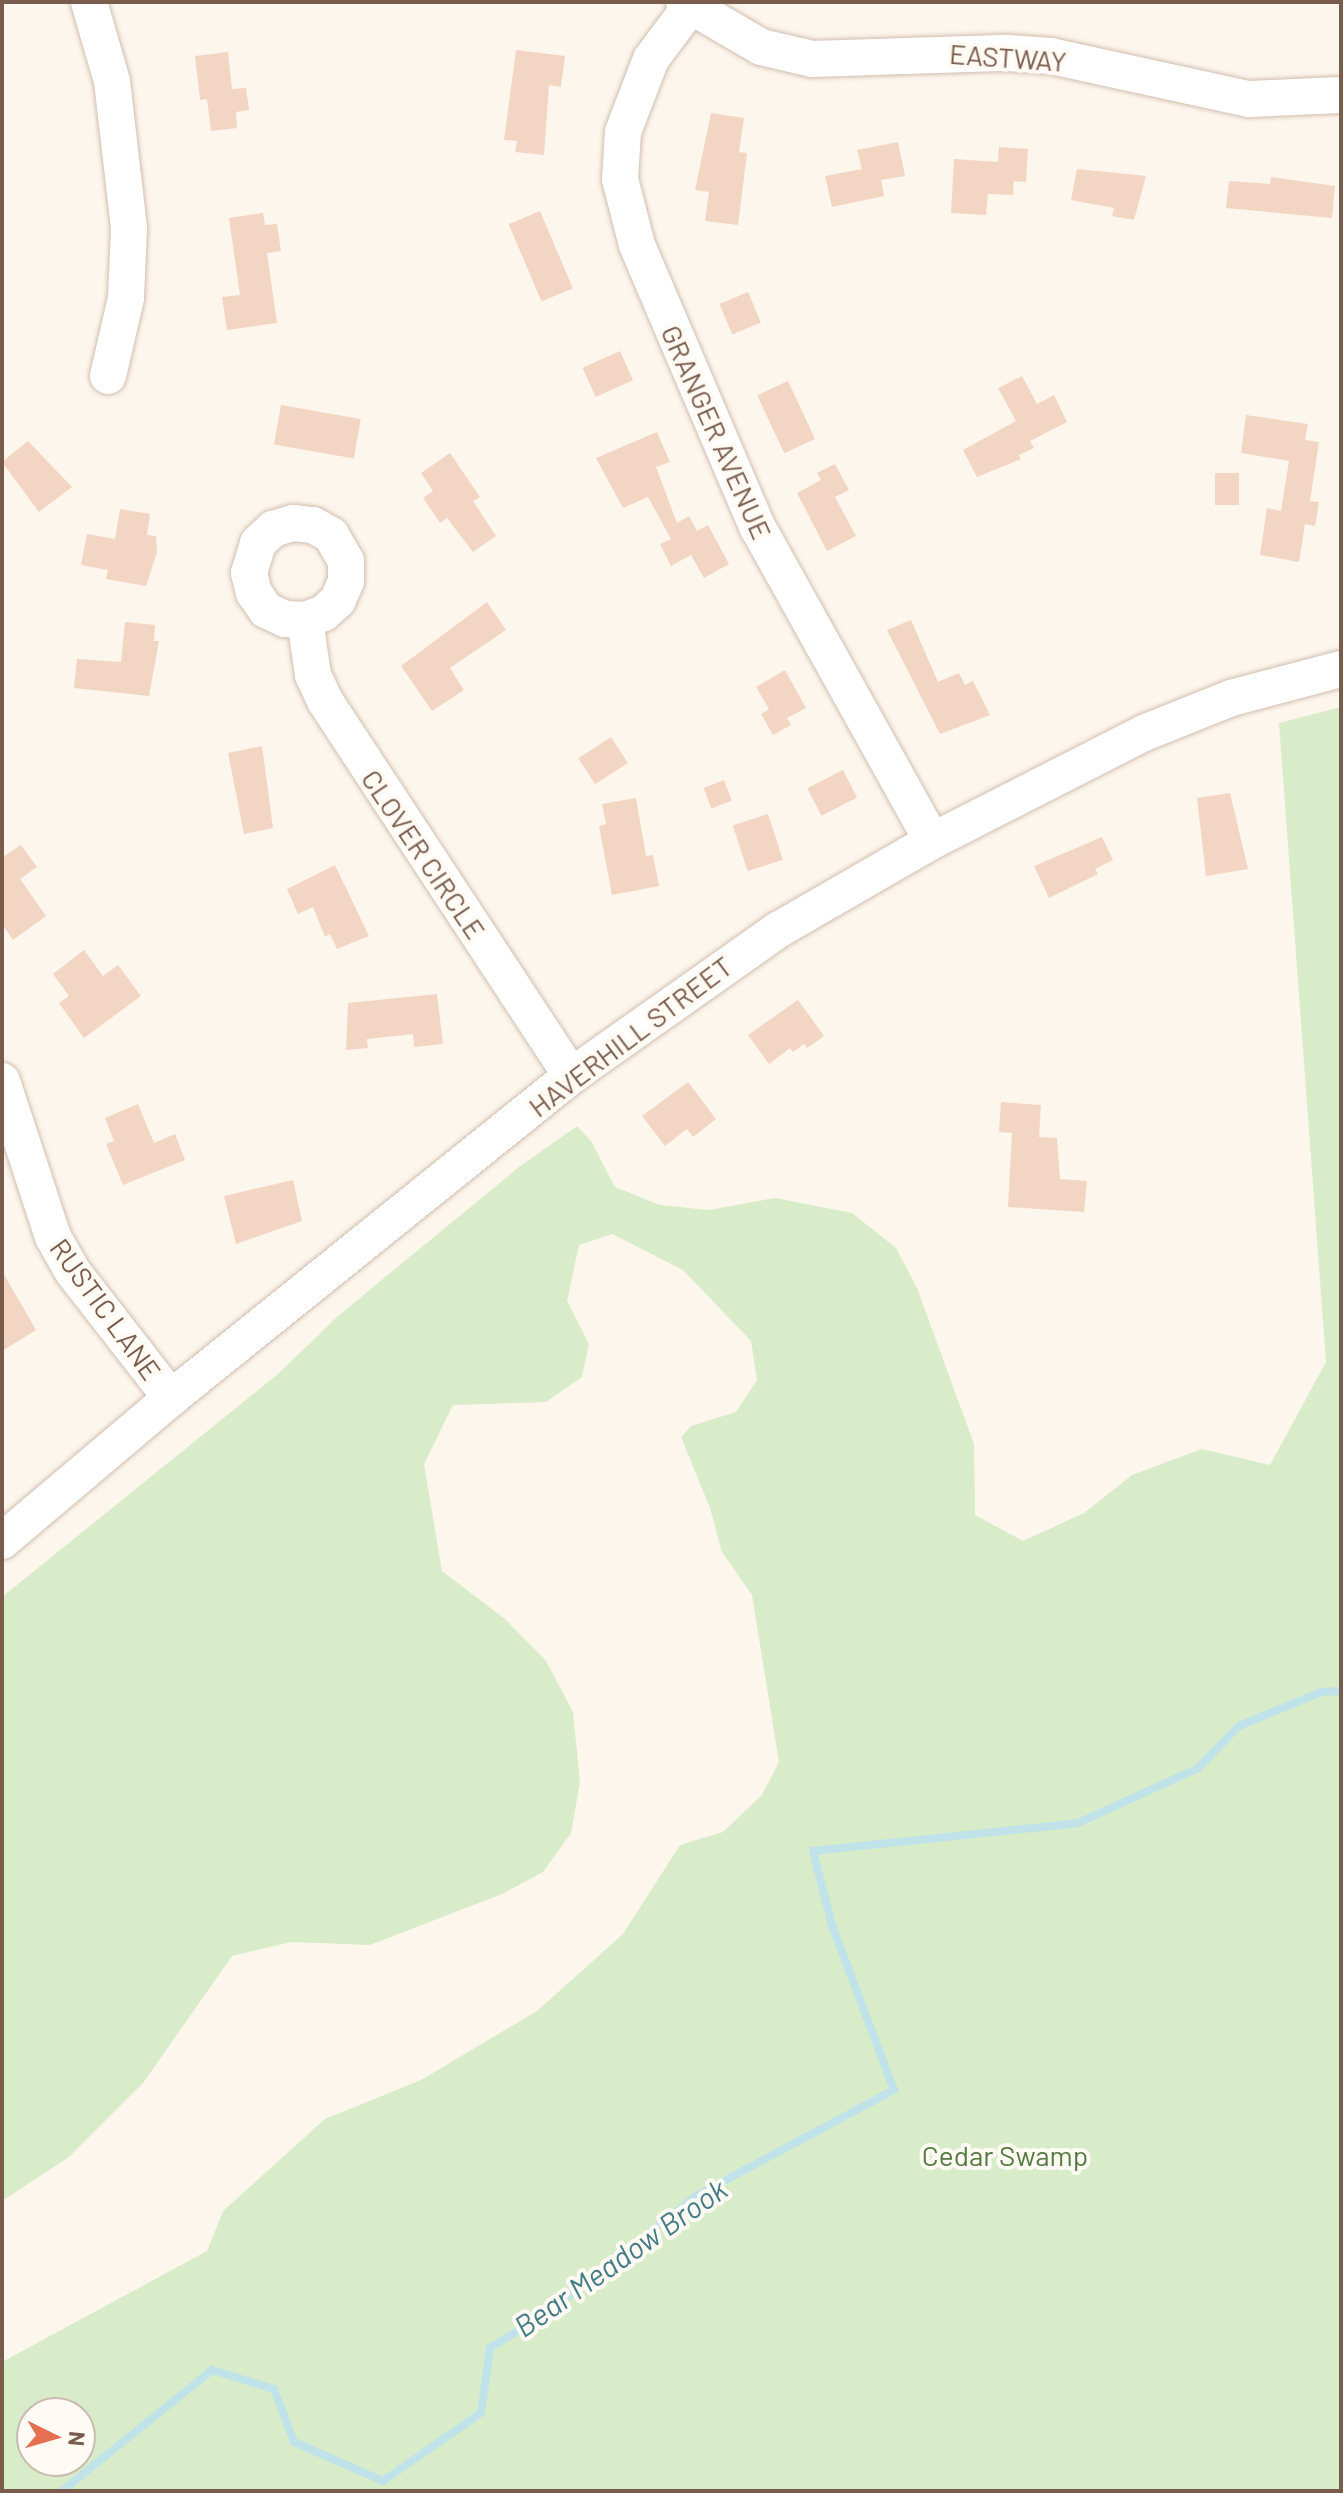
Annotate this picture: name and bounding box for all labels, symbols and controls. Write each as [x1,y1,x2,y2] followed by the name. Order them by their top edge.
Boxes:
[948,36,1068,78] street label: EASTWAY
[655,320,779,544] street label: GRANGER AVENUE
[355,763,493,945] street label: CLOVER CIRCLE
[522,949,738,1123] street label: HAVERHILL STREET
[44,1232,168,1386] street label: RUSTIC LANE
[922,2138,1088,2172] park label: Cedar Swamp
[507,2170,733,2344] water label: Bear Meadow Brook
[16,2397,96,2477] north arrow
[64,2430,92,2447] text: N

